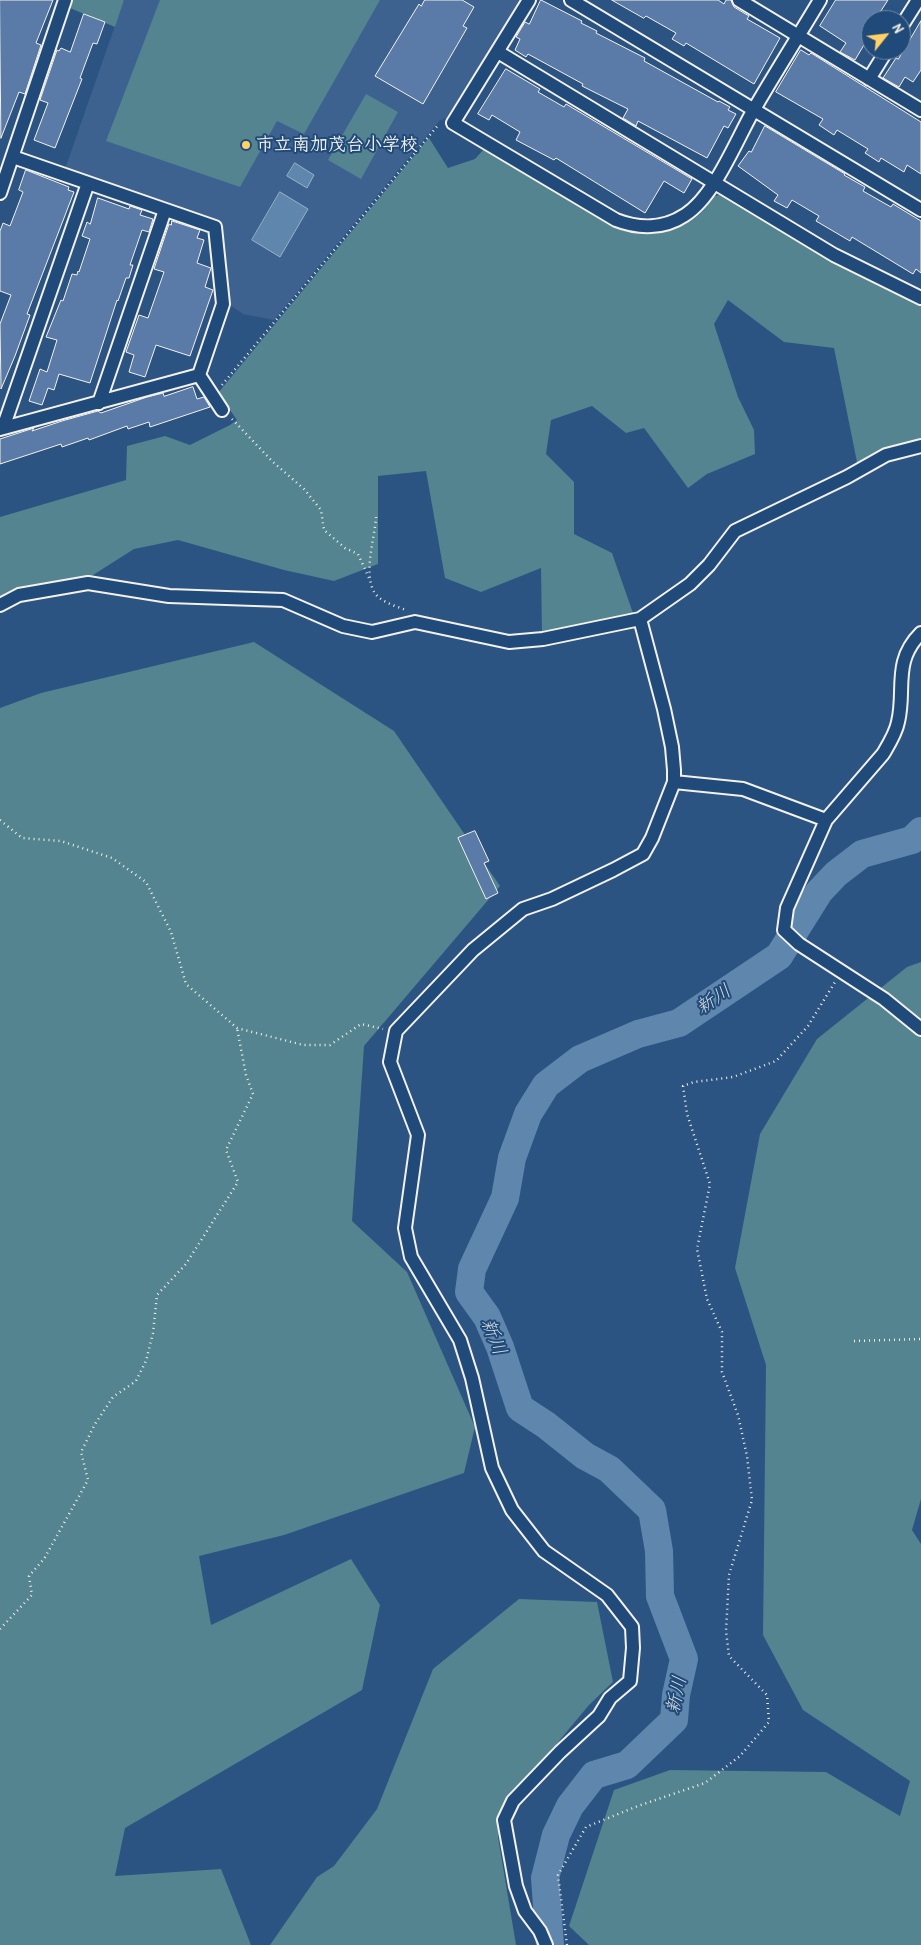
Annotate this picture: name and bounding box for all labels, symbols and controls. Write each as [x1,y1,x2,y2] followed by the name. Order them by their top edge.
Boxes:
[861,10,911,60] north arrow
[889,20,909,36] text: N
[256,134,418,156] place label: 市立南加茂台小学校
[240,139,252,151] marker: 市立南加茂台小学校
[692,980,736,1020] water label: 新川
[475,1315,511,1359] water label: 新川
[662,1674,692,1716] water label: 新川

